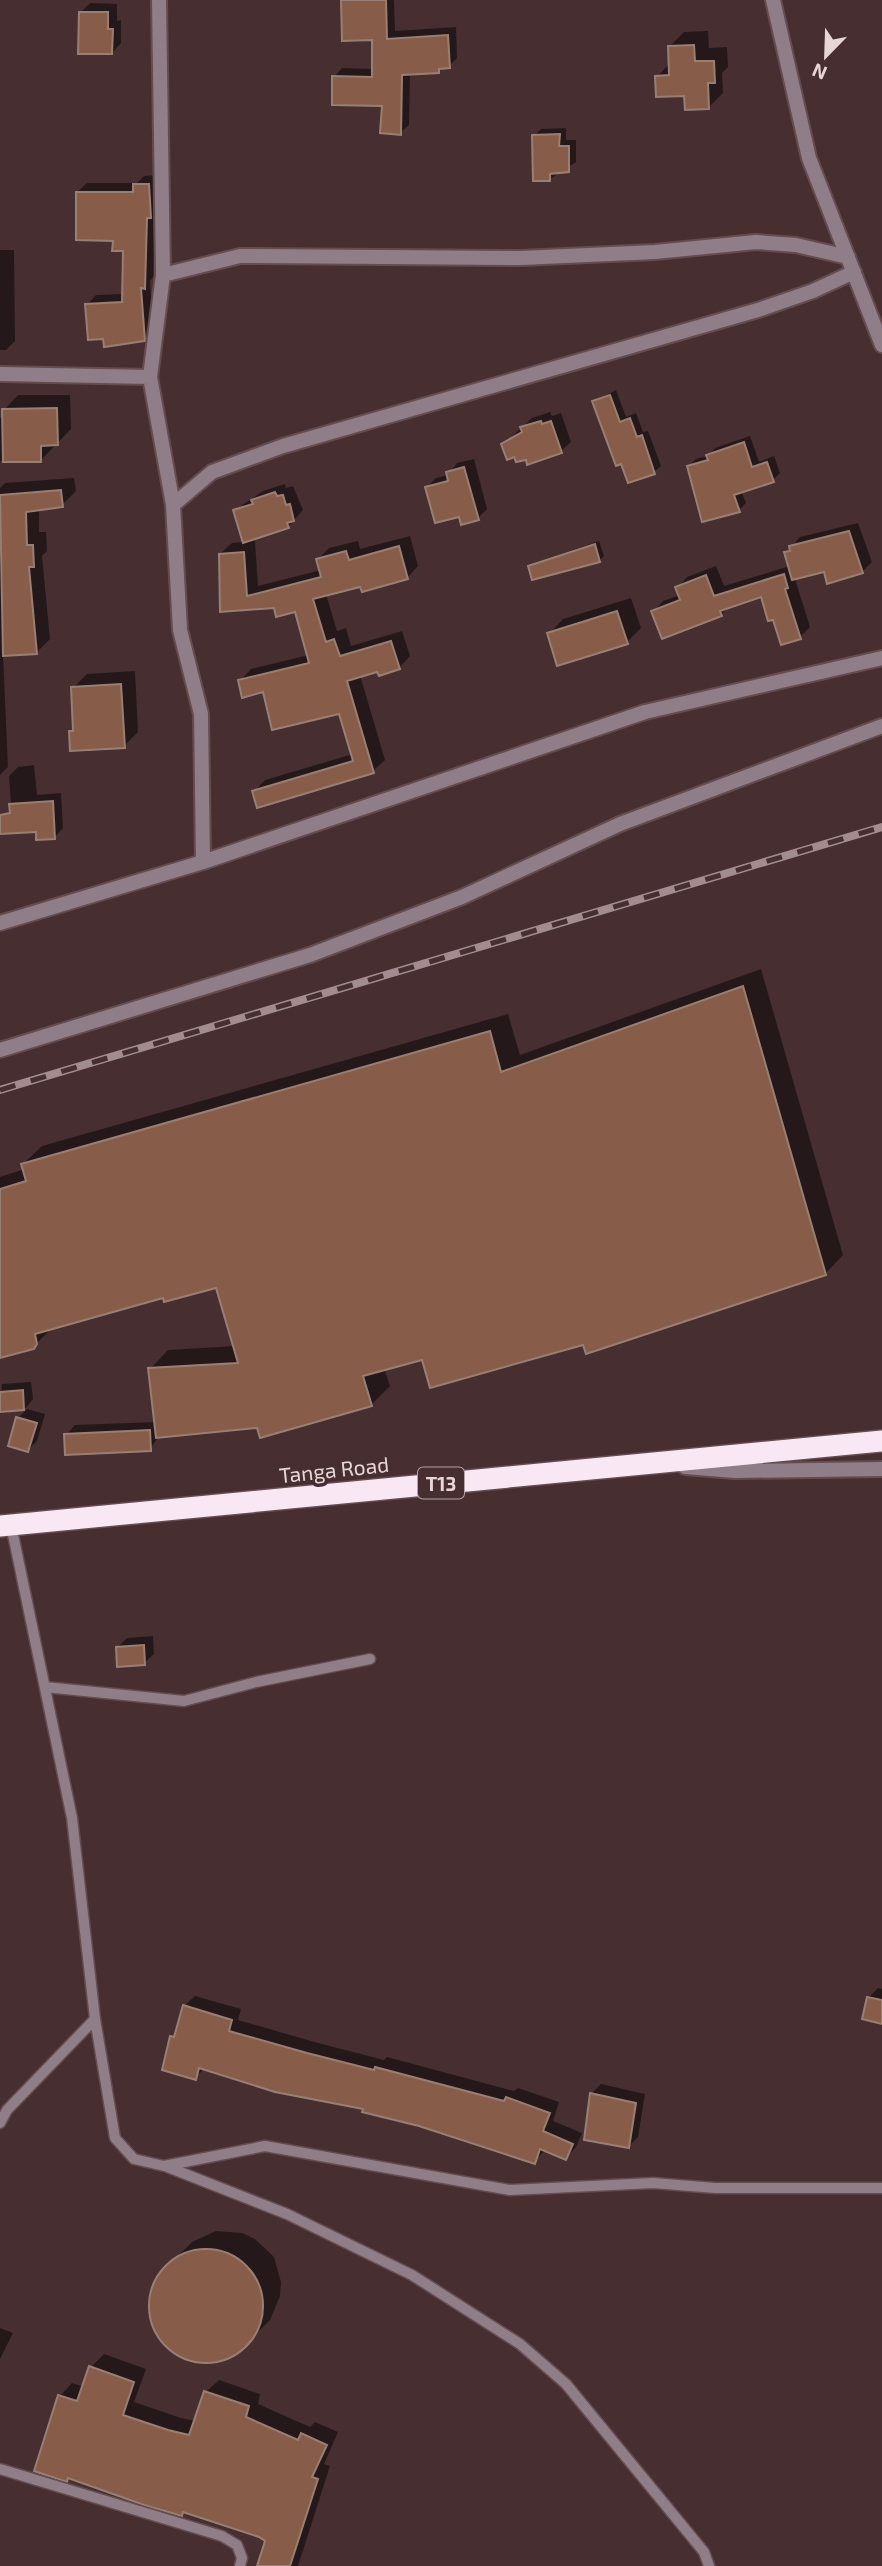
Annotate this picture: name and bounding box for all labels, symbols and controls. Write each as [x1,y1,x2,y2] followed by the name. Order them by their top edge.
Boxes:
[791,21,861,91] north arrow
[808,59,830,85] text: N
[278,1451,390,1487] street label: Tanga Road
[418,1468,464,1498] road number: T13

